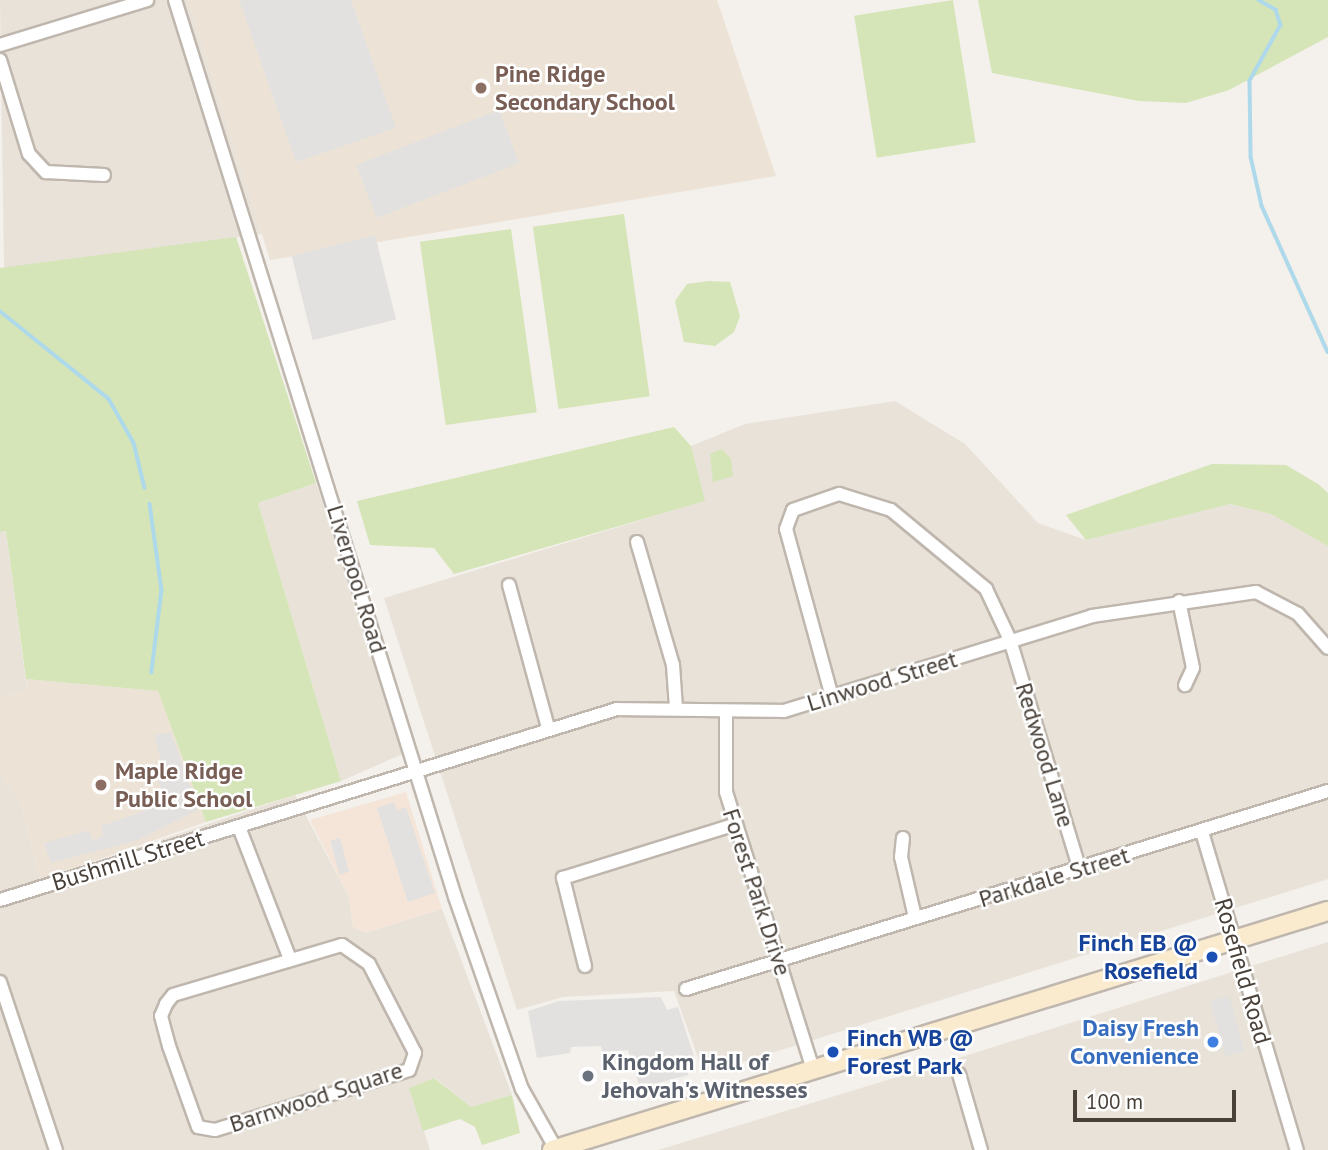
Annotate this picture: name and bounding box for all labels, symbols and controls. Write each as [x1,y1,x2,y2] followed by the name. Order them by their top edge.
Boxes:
[495,60,676,116] place label: Pine Ridge Secondary School
[473,80,489,96] marker: Pine Ridge Secondary School
[321,501,393,657] street label: Liverpool Road
[803,644,961,718] street label: Linwood Street
[1009,679,1081,831] street label: Redwood Lane
[115,757,253,813] place label: Maple Ridge Public School
[93,777,109,793] marker: Maple Ridge Public School
[716,805,798,979] street label: Forest Park Drive
[48,823,208,897] street label: Bushmill Street
[975,840,1133,914] street label: Parkdale Street
[1208,895,1278,1047] street label: Rosefield Road
[1079,929,1198,985] place label: Finch EB @ Rosefield
[1204,949,1220,965] marker: Finch EB @ Rosefield
[1070,1014,1199,1070] place label: Daisy Fresh Convenience
[847,1024,975,1080] place label: Finch WB @ Forest Park
[1205,1034,1221,1050] marker: Daisy Fresh Convenience
[825,1044,841,1060] marker: Finch WB @ Forest Park
[602,1048,808,1104] place label: Kingdom Hall of Jehovah's Witnesses
[226,1055,406,1139] street label: Barnwood Square
[580,1068,596,1084] marker: Kingdom Hall of Jehovah's Witnesses
[1076,1076,1239,1120] scale bar
[1086,1088,1143,1115] text: 100 m

